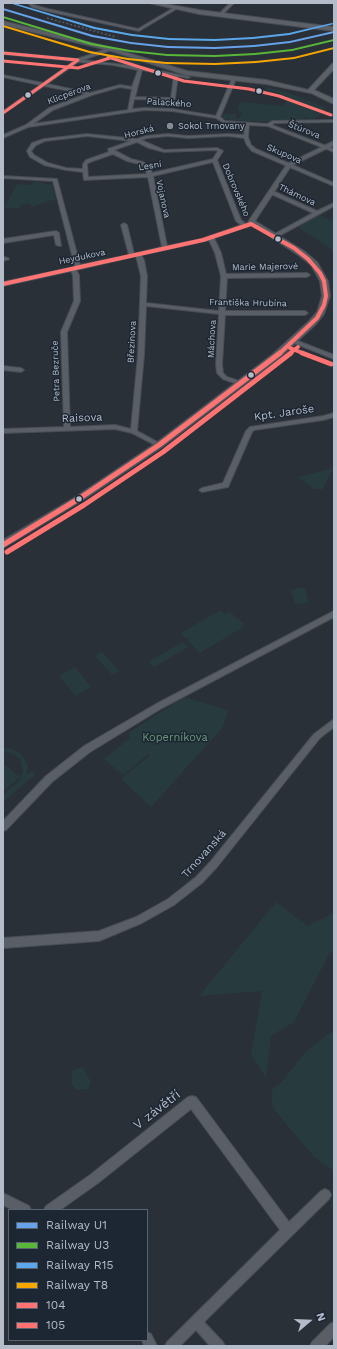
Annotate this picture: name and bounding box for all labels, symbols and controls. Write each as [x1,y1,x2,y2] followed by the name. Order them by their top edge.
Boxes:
[153,68,163,78] unlabelled marker
[46,81,92,107] street label: Klicperova
[254,86,264,96] unlabelled marker
[23,90,33,100] unlabelled marker
[146,96,192,110] street label: Palackého
[286,119,322,141] street label: Štúrova
[165,121,175,131] marker: Sokol Trnovany
[178,121,245,131] place label: Sokol Trnovany
[123,123,155,141] street label: Horská
[265,142,303,166] street label: Skupova
[138,159,162,173] street label: Lesní
[220,162,252,218] street label: Dobrovského
[154,179,172,219] street label: Vojanova
[277,182,317,208] street label: Thámova
[273,234,283,244] unlabelled marker
[58,247,106,267] street label: Heydukova
[232,261,298,273] street label: Marie Majerové
[209,297,287,309] street label: Františka Hrubína
[206,320,218,358] street label: Máchova
[125,321,139,363] street label: Březinova
[50,340,62,402] street label: Petra Bezruče
[246,370,256,380] unlabelled marker
[253,402,315,424] street label: Kpt. Jaroše
[61,411,103,425] street label: Raisova
[74,494,84,504] unlabelled marker
[142,731,208,745] park label: Koperníkova
[179,827,229,881] street label: Trnovanská
[130,1087,184,1133] street label: V závětří
[8,1209,148,1341] legend
[46,1218,107,1232] text: Railway U1
[46,1238,109,1252] text: Railway U3
[46,1258,113,1272] text: Railway R15
[46,1278,108,1292] text: Railway T8
[46,1298,65,1312] text: 104
[289,1301,329,1341] north arrow
[313,1311,328,1323] text: N
[46,1318,65,1332] text: 105

